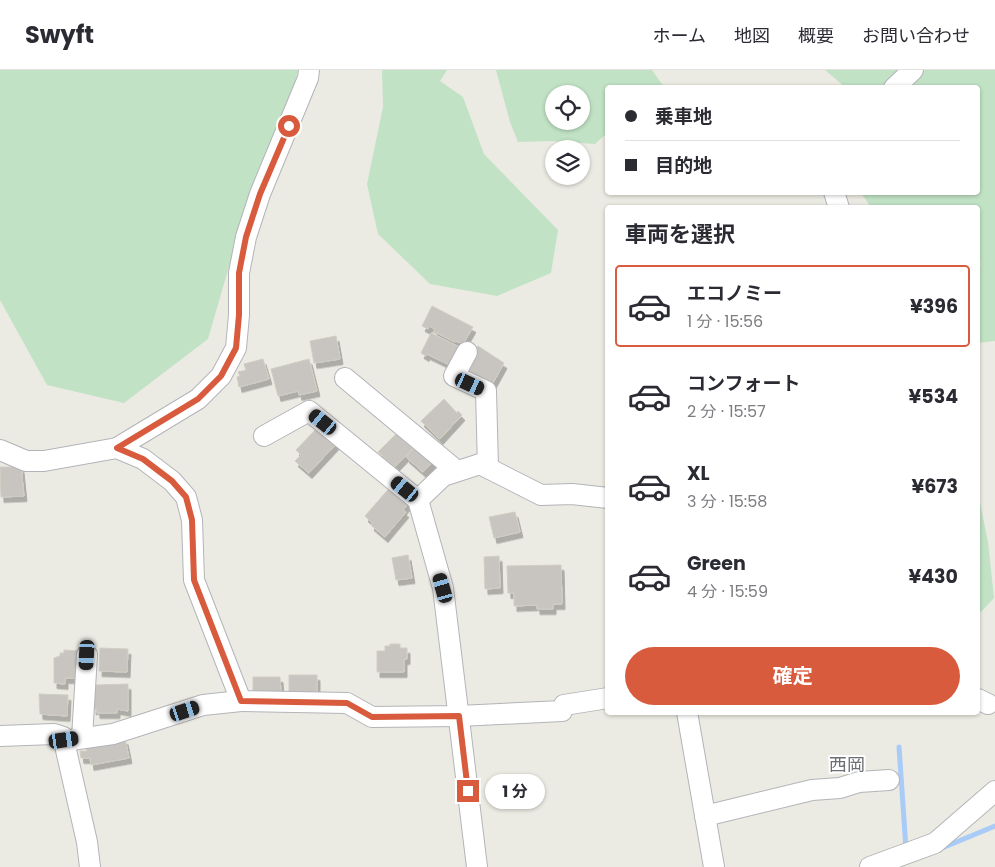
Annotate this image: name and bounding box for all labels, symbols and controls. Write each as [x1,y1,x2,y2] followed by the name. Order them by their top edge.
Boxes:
[25,18,94,51] text: Swyft
[653,23,706,48] text: ホーム
[734,23,770,48] text: 地図
[798,23,834,48] text: 概要
[862,23,970,48] text: お問い合わせ
[545,85,590,185] map controls
[545,85,590,130] button: locate
[655,103,712,130] text: 乗車地
[278,115,300,137] route start
[545,140,590,185] button: layers
[655,152,712,179] text: 目的地
[625,219,735,250] text: 車両を選択
[687,280,782,307] text: エコノミー
[627,284,672,329] icon: car
[910,293,958,320] text: ¥396
[687,310,763,333] text: 1 分 · 15:56
[687,370,800,397] text: コンフォート
[453,371,486,397] car
[627,374,672,419] icon: car
[909,383,958,410] text: ¥534
[687,400,766,423] text: 2 分 · 15:57
[306,407,339,437] car
[687,460,710,487] text: XL
[627,464,672,509] icon: car
[911,473,958,500] text: ¥673
[388,474,421,504] car
[687,490,767,513] text: 3 分 · 15:58
[687,550,746,577] text: Green
[627,554,672,599] icon: car
[909,563,958,590] text: ¥430
[431,572,454,604] car
[687,580,768,603] text: 4 分 · 15:59
[78,640,95,670] car
[625,647,960,705] button: 確定
[168,699,201,723] car
[48,730,79,750] car
[829,752,865,777] district label: 西岡
[486,774,546,808] callout: 1 分
[457,780,479,802] route end
[502,780,528,803] text: 1 分

